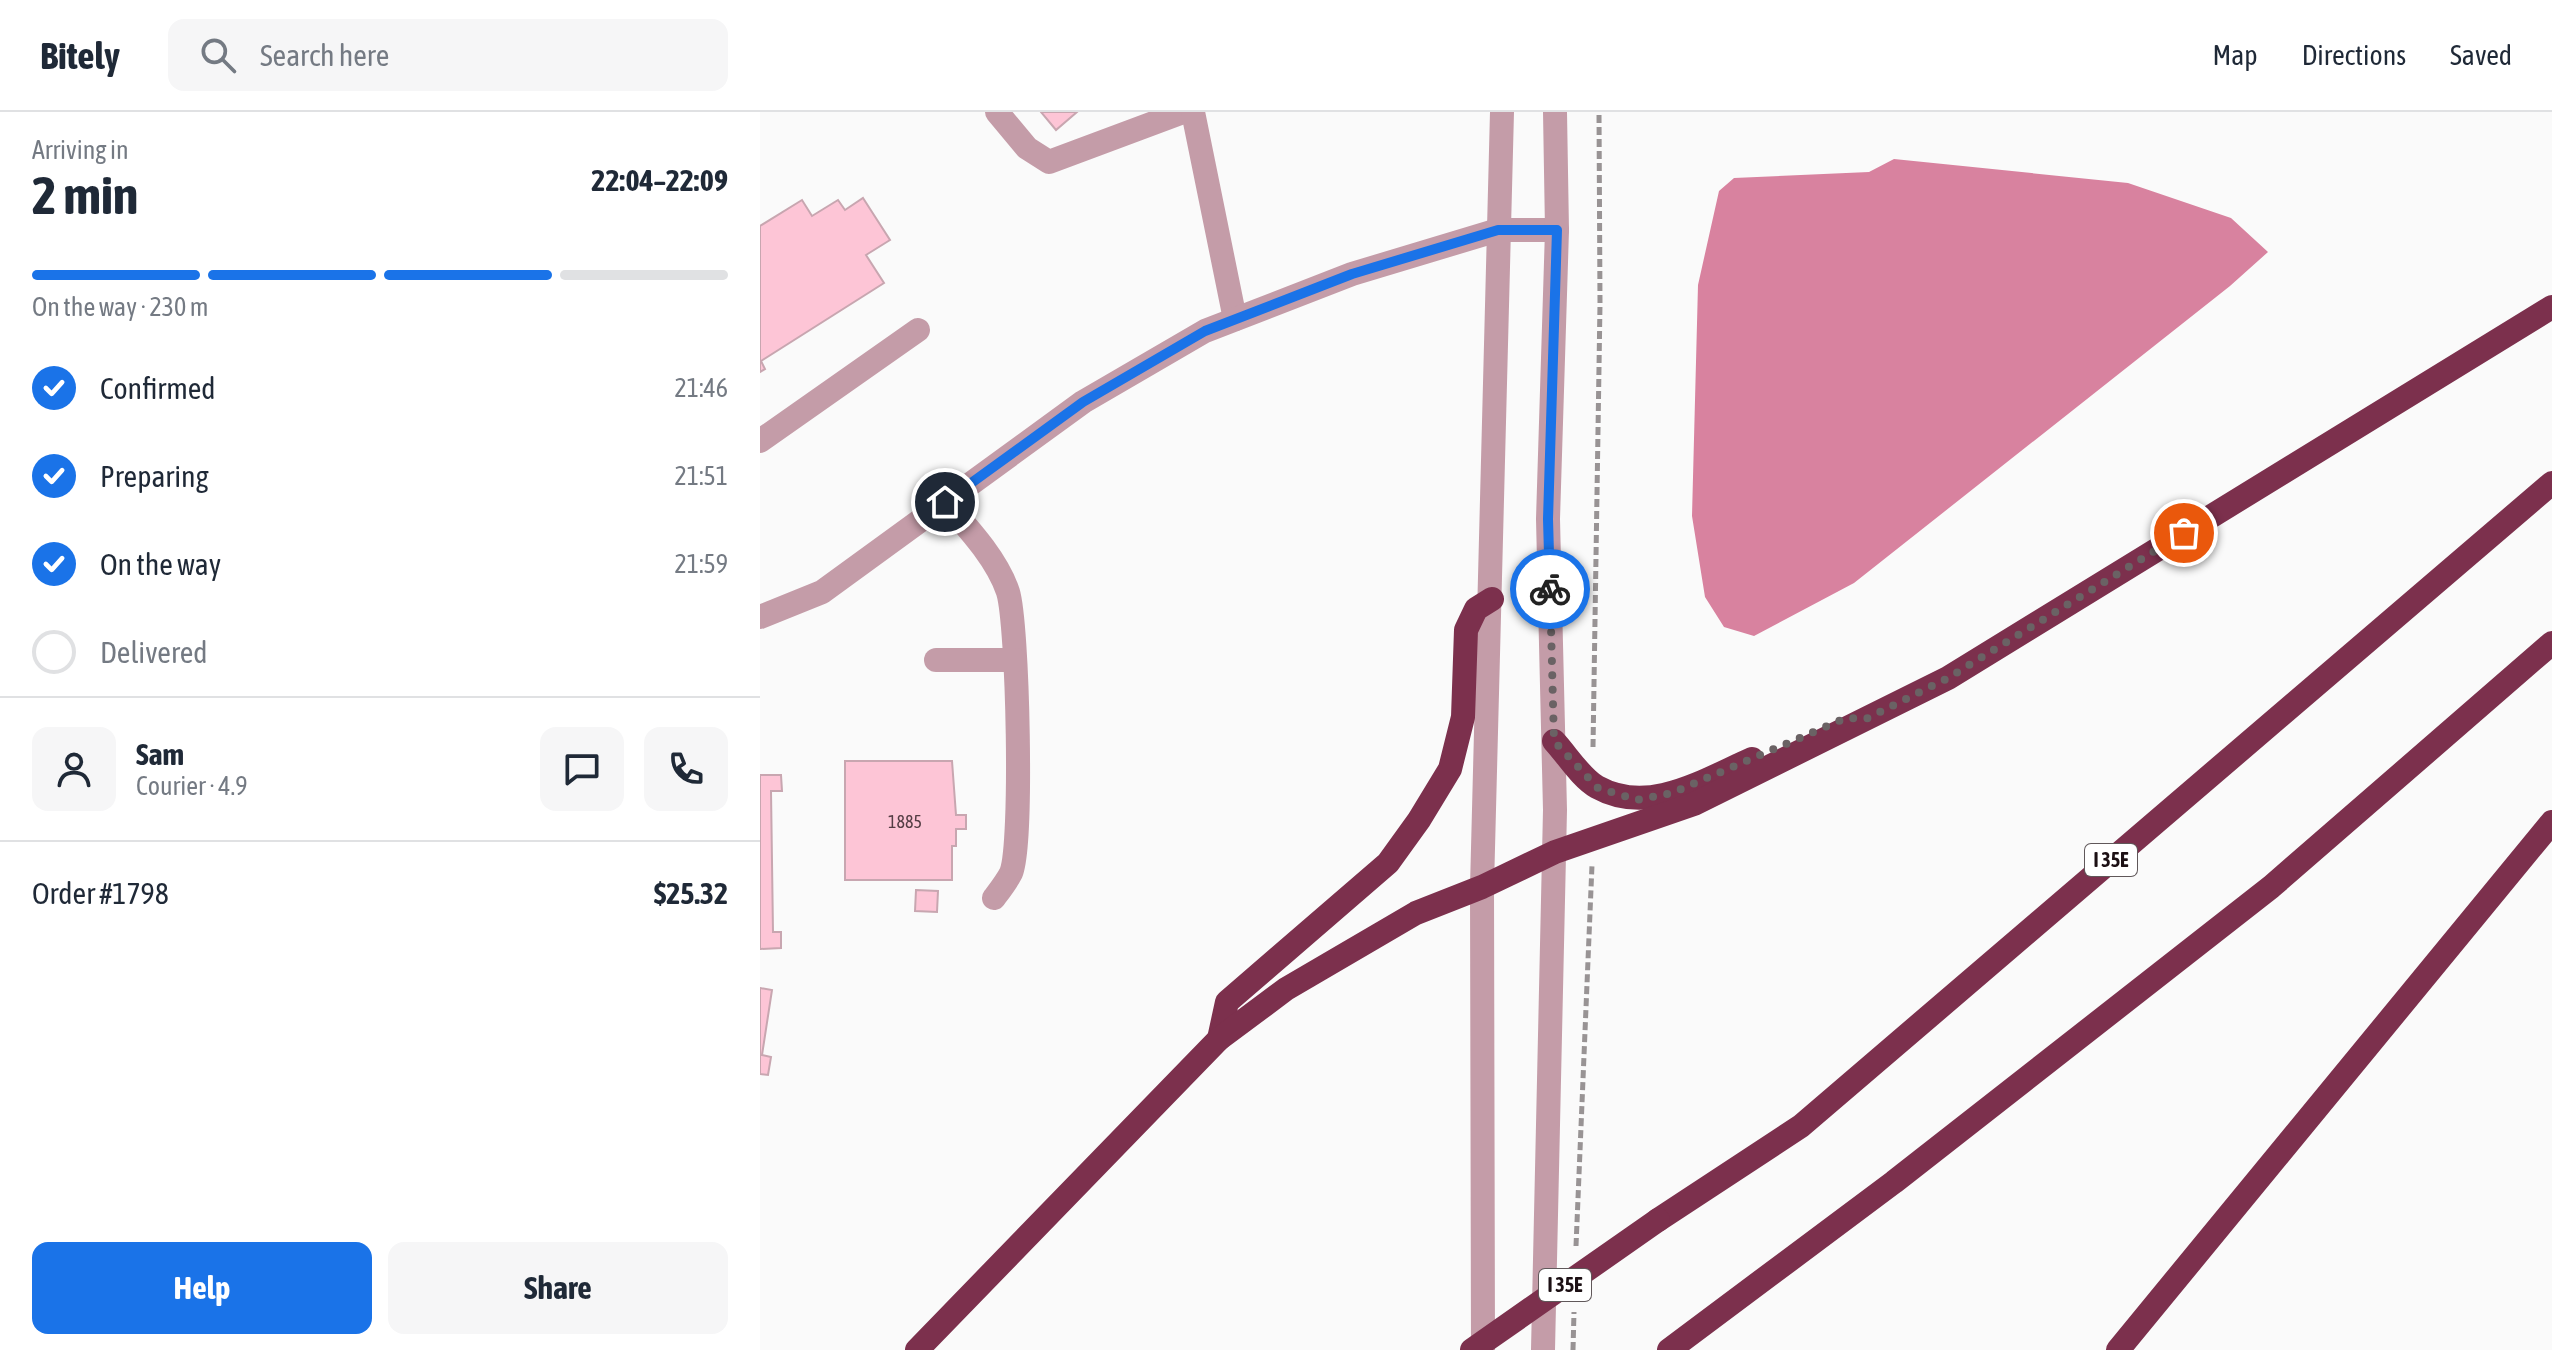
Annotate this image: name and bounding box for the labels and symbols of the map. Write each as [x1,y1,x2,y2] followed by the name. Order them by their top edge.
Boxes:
[911,468,979,536] pin
[2150,499,2218,567] pin
[1510,549,1590,629] courier
[888,811,922,832] house number: 1885
[2085,844,2137,876] road number: I 35E
[1539,1269,1591,1301] road number: I 35E

